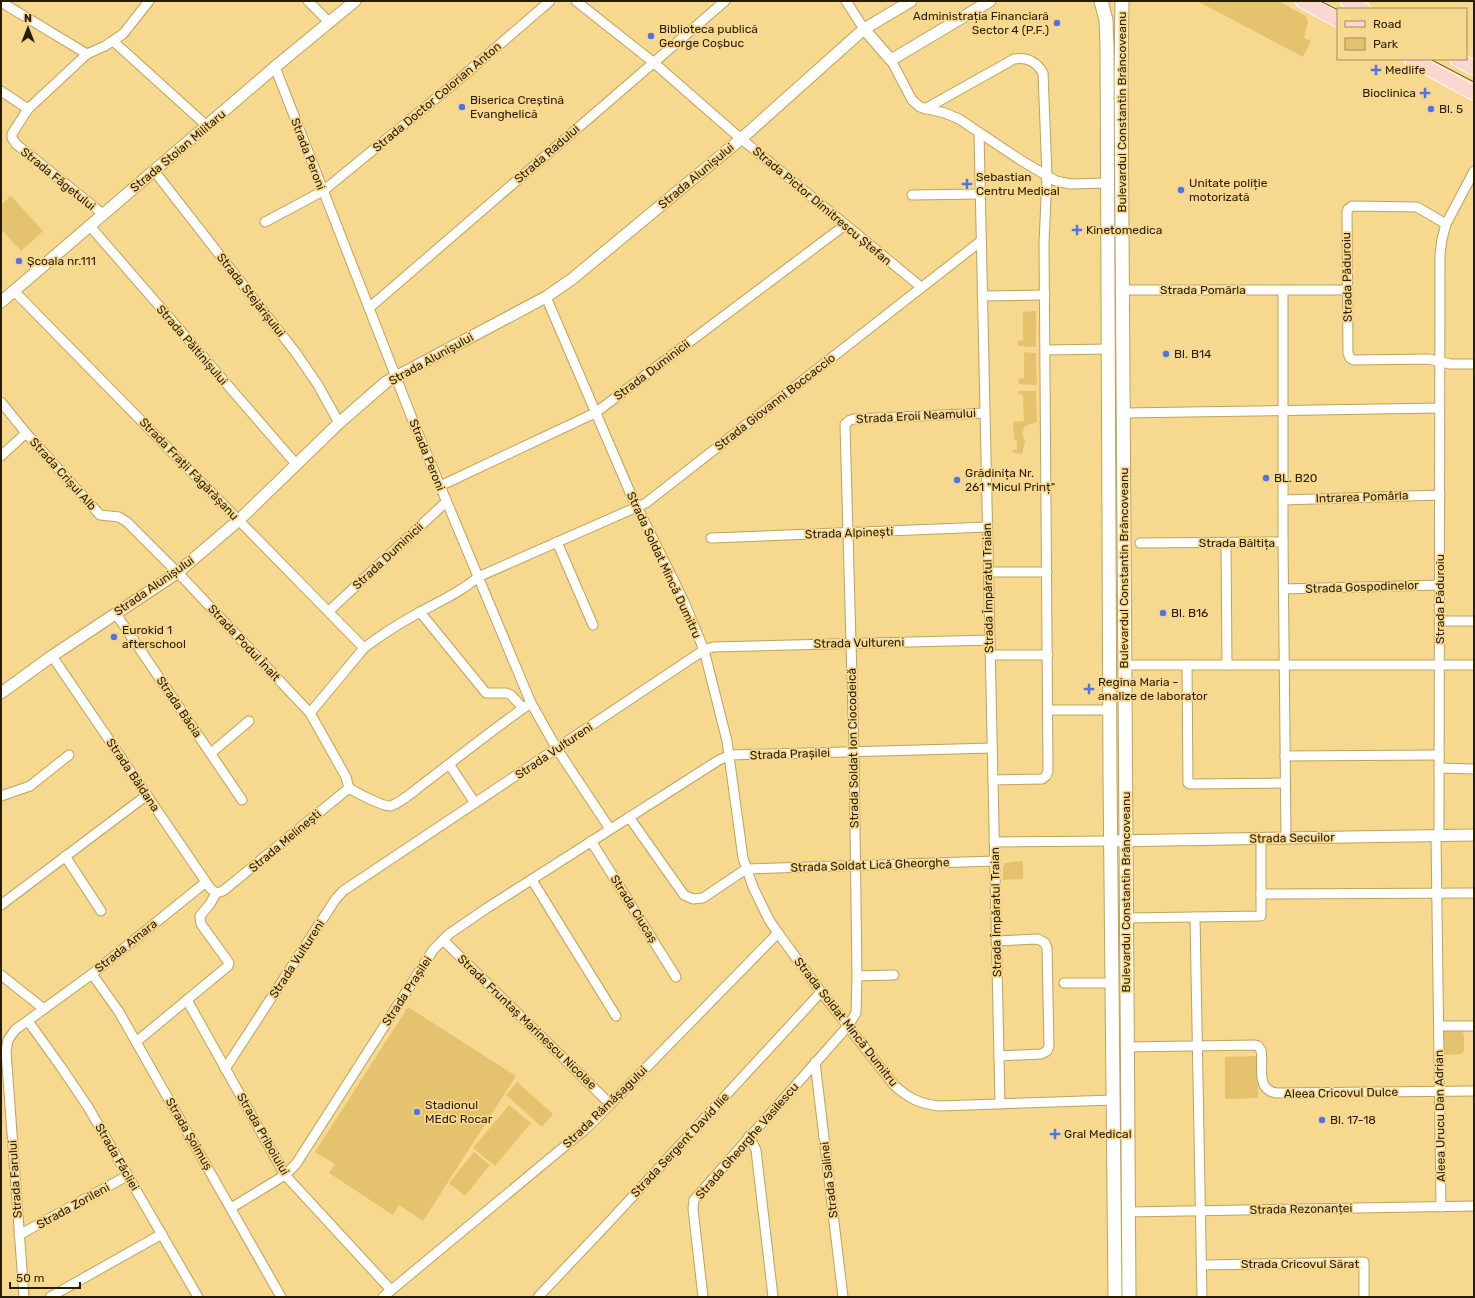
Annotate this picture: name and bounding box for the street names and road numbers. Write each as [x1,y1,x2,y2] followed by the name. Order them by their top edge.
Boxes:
[1115,12,1129,212] street label: Bulevardul Constantin Brâncoveanu
[370,39,504,155] street label: Strada Doctor Colorian Anton
[128,107,228,195] street label: Strada Stoian Militaru
[288,116,328,192] street label: Strada Peroni
[512,122,583,186] street label: Strada Radului
[655,140,737,212] street label: Strada Alunișului
[750,144,894,268] street label: Strada Pictor Dimitrescu Ștefan
[18,145,98,213] street label: Strada Făgetului
[1339,232,1355,322] street label: Strada Păduroiu
[214,250,288,340] street label: Strada Stejărișului
[1160,283,1246,297] street label: Strada Pomârla
[154,302,231,388] street label: Strada Păltinișului
[386,330,476,388] street label: Strada Alunișului
[611,337,693,403] street label: Strada Duminicii
[712,351,838,453] street label: Strada Giovanni Boccaccio
[856,406,976,426] street label: Strada Eroii Neamului
[136,415,242,523] street label: Strada Frații Făgărășanu
[406,417,448,493] street label: Strada Peroni
[27,435,99,513] street label: Strada Crișul Alb
[1117,468,1131,668] street label: Bulevardul Constantin Brâncoveanu
[1315,488,1409,506] street label: Intrarea Pomârla
[624,490,704,640] street label: Strada Soldat Mincă Dumitru
[350,520,426,592] street label: Strada Duminicii
[980,523,996,653] street label: Strada Împăratul Traian
[805,524,893,542] street label: Strada Alpinești
[1199,536,1275,550] street label: Strada Băltița
[111,553,197,619] street label: Strada Alunișului
[1433,554,1447,644] street label: Strada Păduroiu
[1305,578,1419,596] street label: Strada Gospodinelor
[205,602,283,684] street label: Strada Podul Înalt
[814,635,904,651] street label: Strada Vultureni
[845,668,861,828] street label: Strada Soldat Ion Ciocodeică
[153,674,205,740] street label: Strada Băcia
[513,720,595,782] street label: Strada Vultureni
[103,736,163,814] street label: Strada Bâldana
[750,746,830,762] street label: Strada Prașilei
[1119,792,1133,992] street label: Bulevardul Constantin Brâncoveanu
[246,807,324,875] street label: Strada Melinești
[1249,830,1335,846] street label: Strada Secuilor
[988,847,1004,977] street label: Strada Împăratul Traian
[790,855,950,875] street label: Strada Soldat Lică Gheorghe
[608,872,660,946] street label: Strada Ciucaș
[92,917,160,975] street label: Strada Amara
[266,917,328,1001] street label: Strada Vultureni
[455,952,600,1092] street label: Strada Fruntaș Marinescu Nicolae
[379,953,435,1028] street label: Strada Prașilei
[791,955,901,1089] street label: Strada Soldat Mincă Dumitru
[1432,1050,1448,1182] street label: Aleea Urucu Dan Adrian
[560,1063,650,1151] street label: Strada Rămășagului
[693,1080,801,1202] street label: Strada Gheorghe Vasilescu
[1284,1085,1398,1101] street label: Aleea Cricovul Dulce
[628,1090,732,1200] street label: Strada Sergent David Ilie
[234,1091,292,1178] street label: Strada Priboiului
[163,1095,215,1173] street label: Strada Șoimuș
[92,1121,142,1193] street label: Strada Făcliei
[5,1139,25,1218] street label: Strada Farului
[817,1141,841,1219] street label: Strada Salinei
[34,1180,112,1232] street label: Strada Zorileni
[1250,1201,1353,1217] street label: Strada Rezonanței
[1241,1257,1359,1271] street label: Strada Cricovul Sărat

